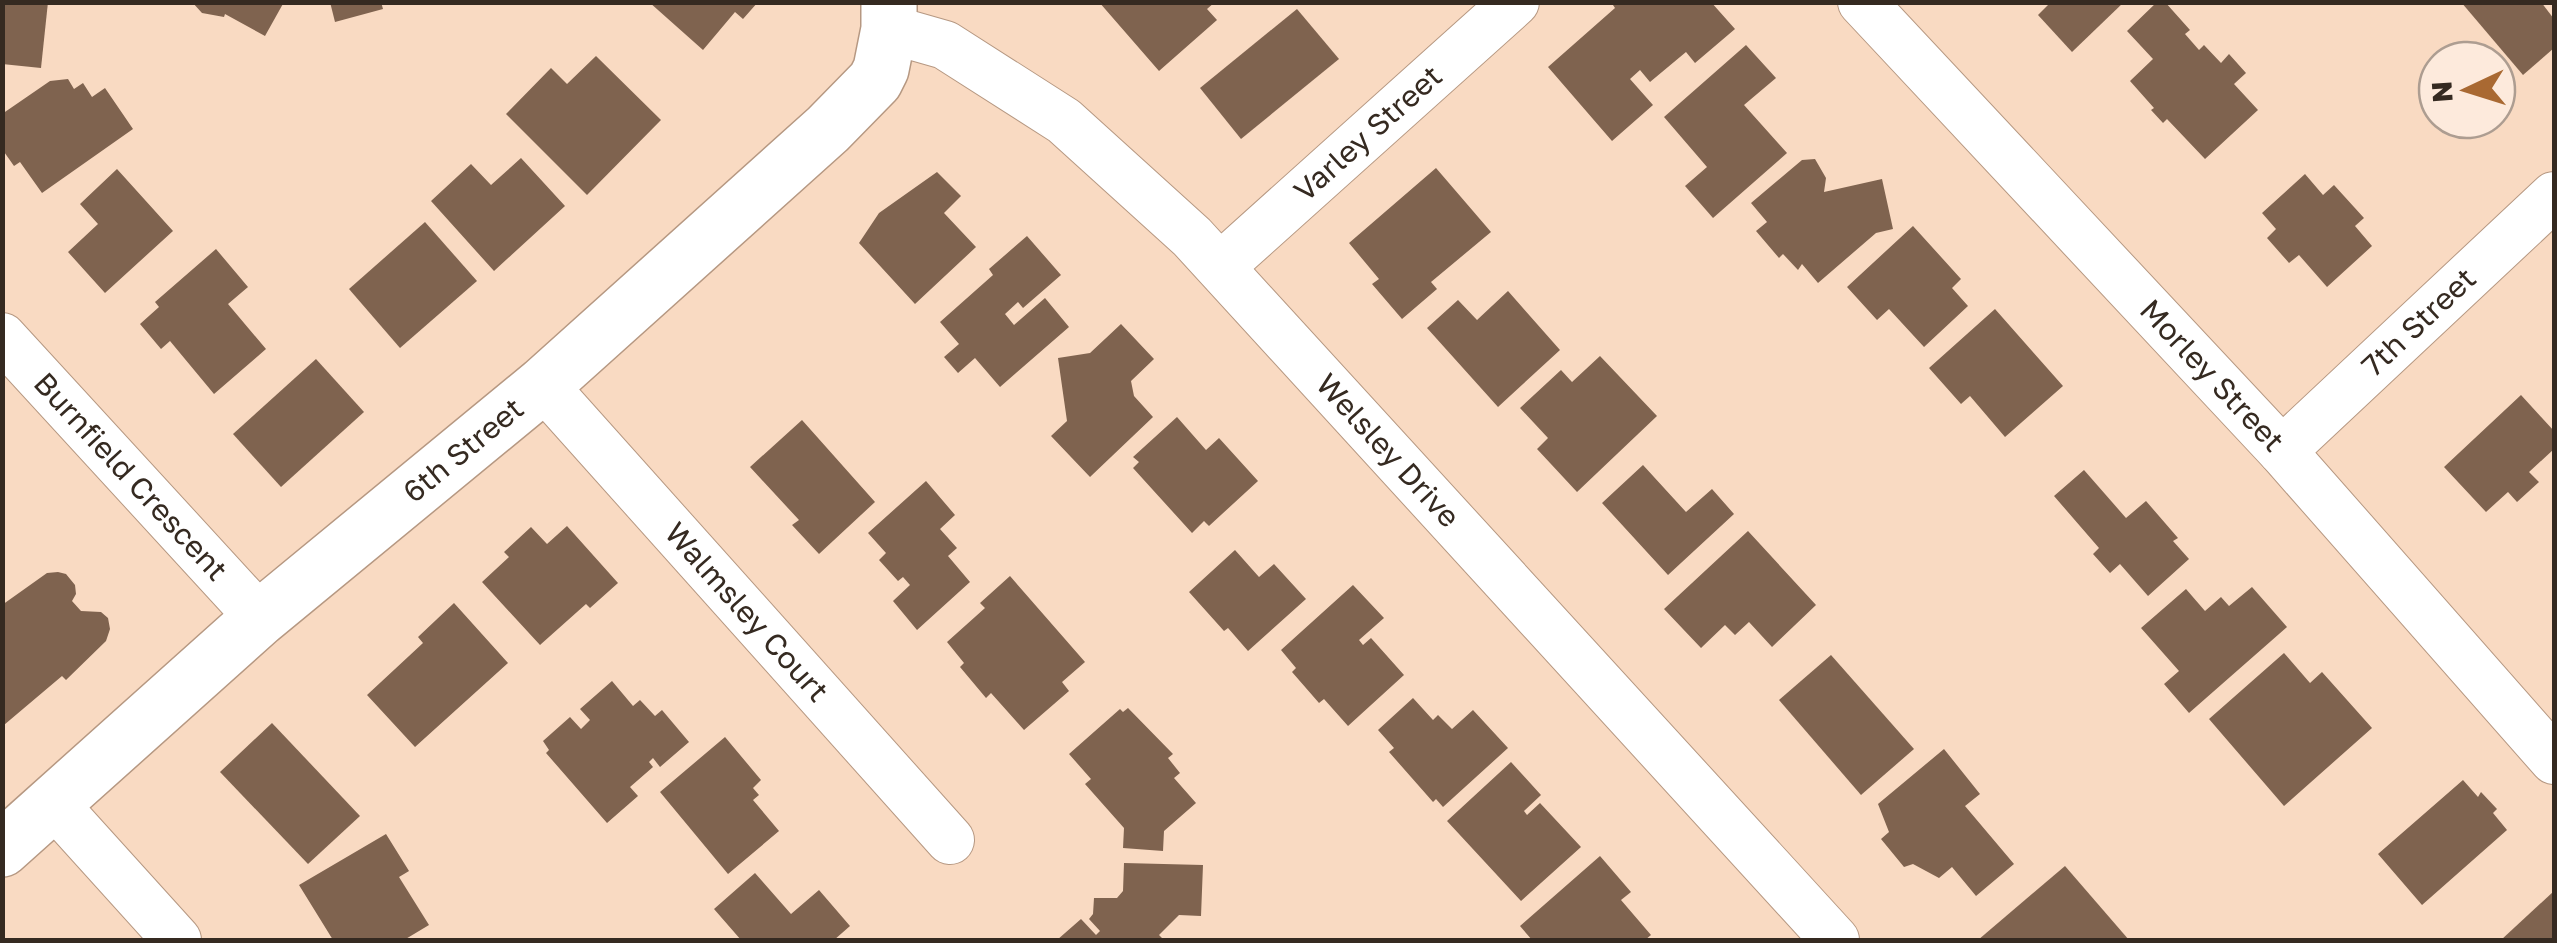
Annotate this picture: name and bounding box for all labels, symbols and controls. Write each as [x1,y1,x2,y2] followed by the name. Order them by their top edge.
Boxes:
[2417,40,2517,140] north arrow
[1286,57,1449,209] street label: Varley Street
[2424,80,2459,104] text: N
[2354,260,2483,384] street label: 7th Street
[2133,292,2292,459] street label: Morley Street
[27,365,236,588] street label: Burnfield Crescent
[1309,366,1468,534] street label: Welsley Drive
[396,390,530,510] street label: 6th Street
[658,515,836,709] street label: Walmsley Court

